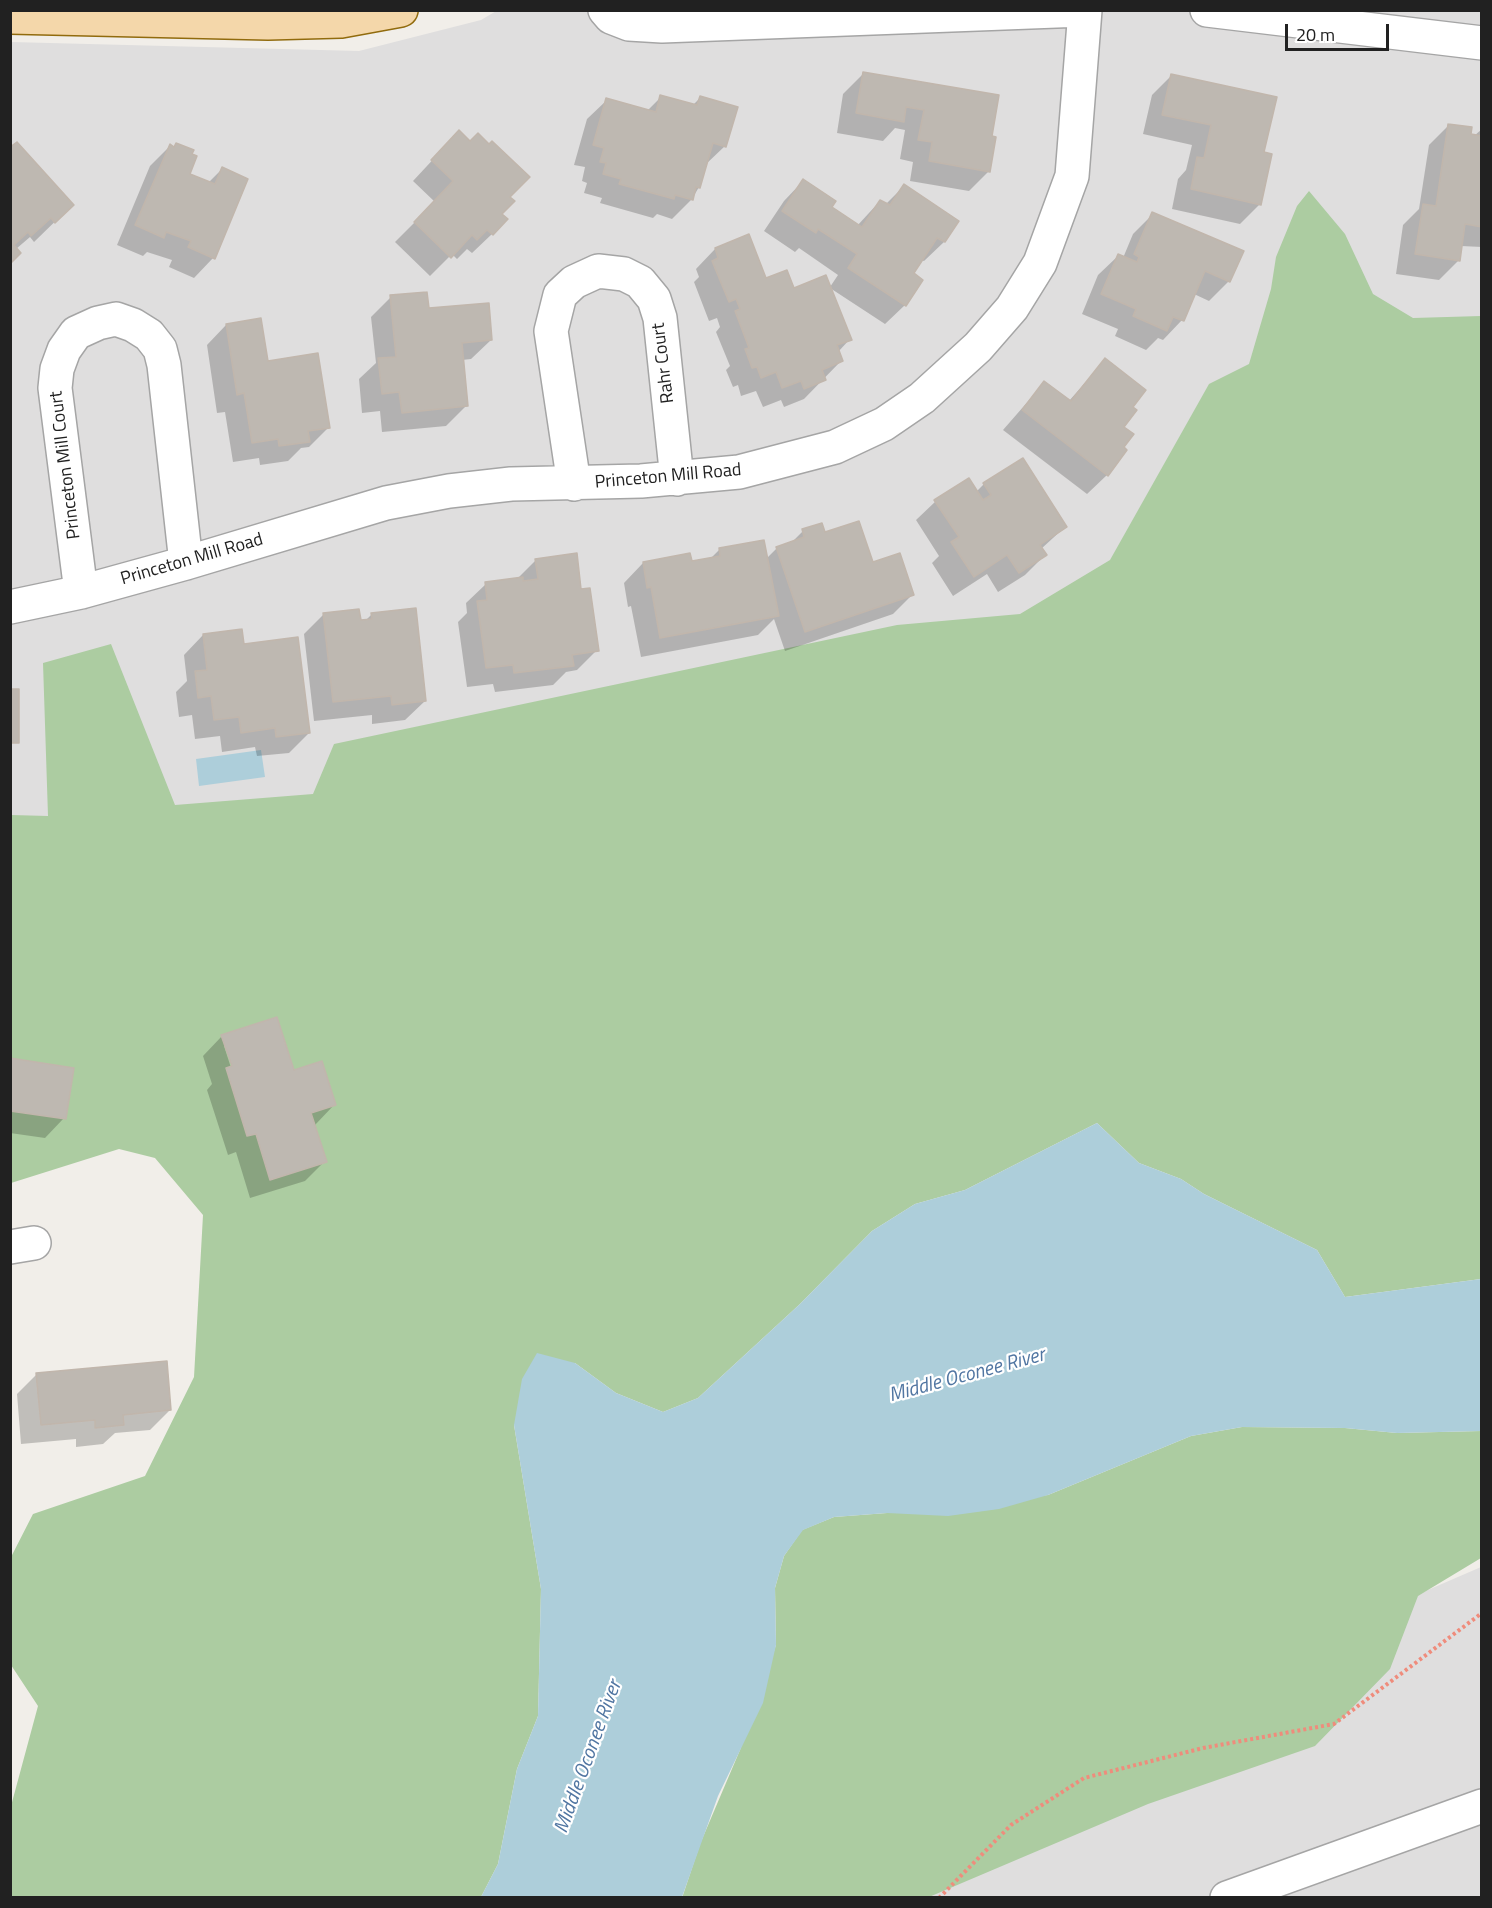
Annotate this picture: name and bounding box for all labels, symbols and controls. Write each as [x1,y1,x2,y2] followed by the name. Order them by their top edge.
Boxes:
[1288,12,1392,50] scale bar
[1296,21,1335,48] text: 20 m
[648,321,680,405] street label: Rahr Court
[46,390,86,540] street label: Princeton Mill Court
[594,460,742,494] street label: Princeton Mill Road
[118,529,266,591] street label: Princeton Mill Road
[886,1344,1048,1408] water label: Middle Oconee River
[550,1677,628,1837] water label: Middle Oconee River

